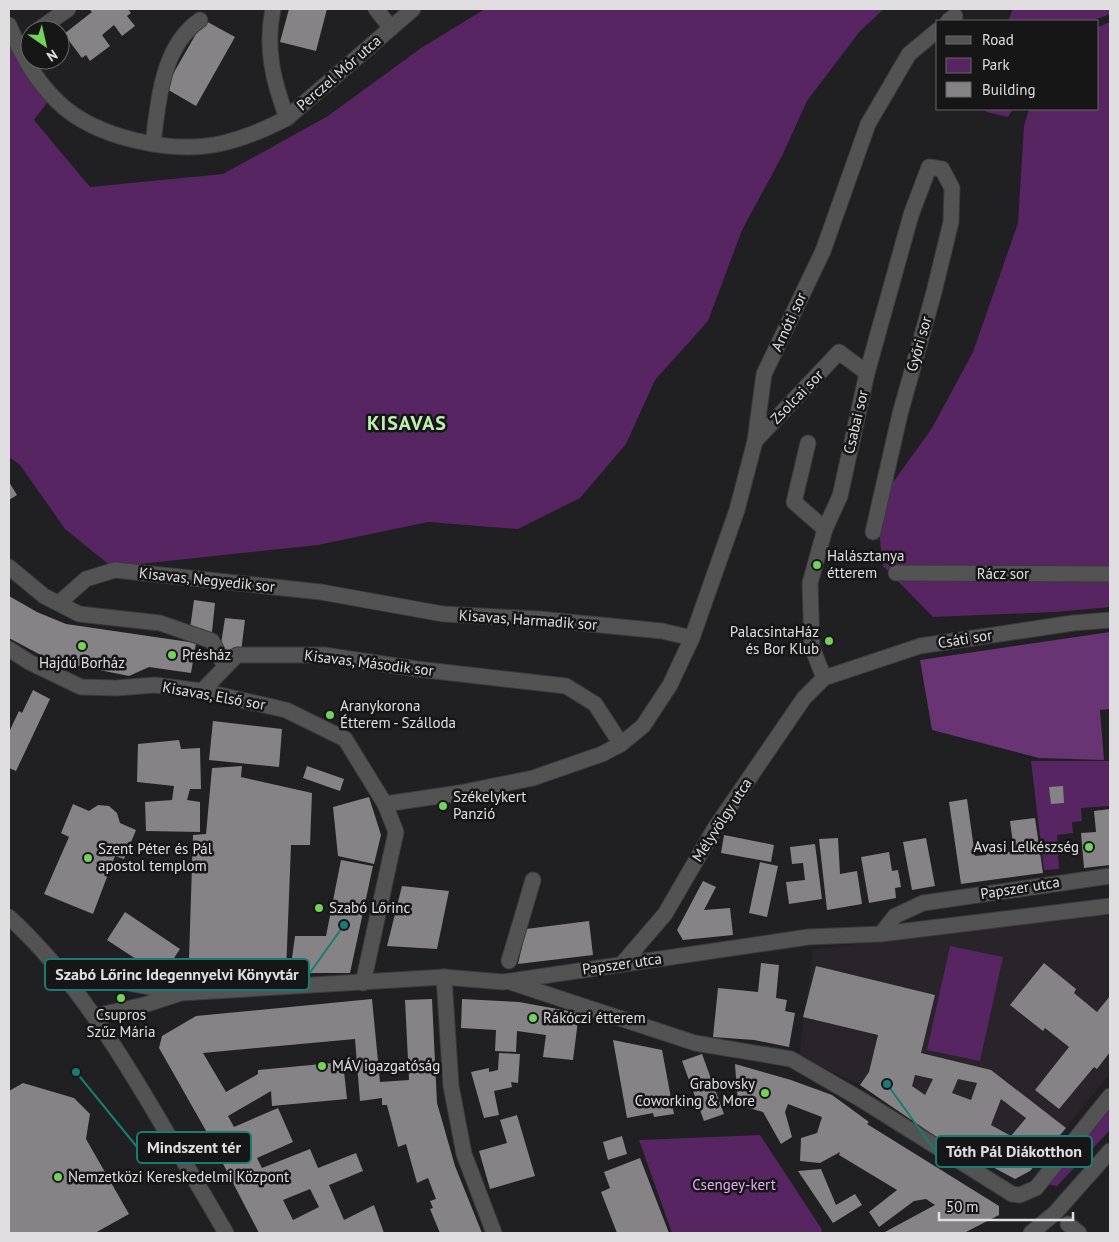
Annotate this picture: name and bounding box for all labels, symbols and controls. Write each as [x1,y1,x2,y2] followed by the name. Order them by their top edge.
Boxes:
[20,20,70,70] north arrow
[936,20,1099,110] legend
[982,30,1014,49] text: Road
[293,31,385,114] street label: Perczel Mór utca
[43,46,61,66] text: N
[982,55,1010,74] text: Park
[982,80,1036,99] text: Building
[767,289,810,354] street label: Arnóti sor
[902,314,935,374] street label: Győri sor
[766,366,827,428] street label: Zsolcai sor
[839,388,872,456] street label: Csabai sor
[367,410,447,436] district label: KISAVAS
[827,546,905,582] place label: Halásztanya étterem
[811,559,823,571] marker: Halásztanya étterem
[138,563,276,596] street label: Kisavas, Negyedik sor
[977,564,1029,583] street label: Rácz sor
[458,605,598,634] street label: Kisavas, Harmadik sor
[730,622,819,658] place label: PalacsintaHáz és Bor Klub
[936,625,993,652] street label: Csáti sor
[823,635,835,647] marker: PalacsintaHáz és Bor Klub
[76,640,88,652] marker: Hajdú Borház
[182,645,231,664] place label: Présház
[303,645,435,680] street label: Kisavas, Második sor
[166,649,178,661] marker: Présház
[39,653,125,672] place label: Hajdú Borház
[161,677,267,714] street label: Kisavas, Első sor
[340,696,456,732] place label: Aranykorona Étterem - Szálloda
[324,709,336,721] marker: Aranykorona Étterem - Szálloda
[687,774,756,865] street label: Mélyvölgy utca
[453,787,526,823] place label: Székelykert Panzió
[437,800,449,812] marker: Székelykert Panzió
[973,837,1079,856] place label: Avasi Lelkészség
[98,839,213,875] place label: Szent Péter és Pál apostol templom
[1083,841,1095,853] marker: Avasi Lelkészség
[82,852,94,864] marker: Szent Péter és Pál apostol templom
[979,872,1061,903] street label: Papszer utca
[329,898,410,917] place label: Szabó Lőrinc
[313,902,325,914] marker: Szabó Lőrinc
[581,949,663,978] street label: Papszer utca
[45,959,309,990] callout: Szabó Lőrinc Idegennyelvi Könyvtár
[55,964,299,984] text: Szabó Lőrinc Idegennyelvi Könyvtár
[115,992,127,1004] marker: Csupros Szűz Mária
[87,1005,155,1041] place label: Csupros Szűz Mária
[543,1008,646,1027] place label: Rákóczi étterem
[527,1012,539,1024] marker: Rákóczi étterem
[332,1056,440,1075] place label: MÁV igazgatóság
[316,1060,328,1072] marker: MÁV igazgatóság
[635,1074,755,1110] place label: Grabovsky Coworking & More
[759,1087,771,1099] marker: Grabovsky Coworking & More
[137,1132,251,1163] callout: Mindszent tér
[936,1136,1092,1167] callout: Tóth Pál Diákotthon
[147,1137,241,1157] text: Mindszent tér
[946,1141,1082,1161] text: Tóth Pál Diákotthon
[68,1167,289,1186] place label: Nemzetközi Kereskedelmi Központ
[52,1171,64,1183] marker: Nemzetközi Kereskedelmi Központ
[692,1175,776,1194] park label: Csengey-kert
[939,1190,1073,1222] scale bar
[946,1197,979,1216] text: 50 m

